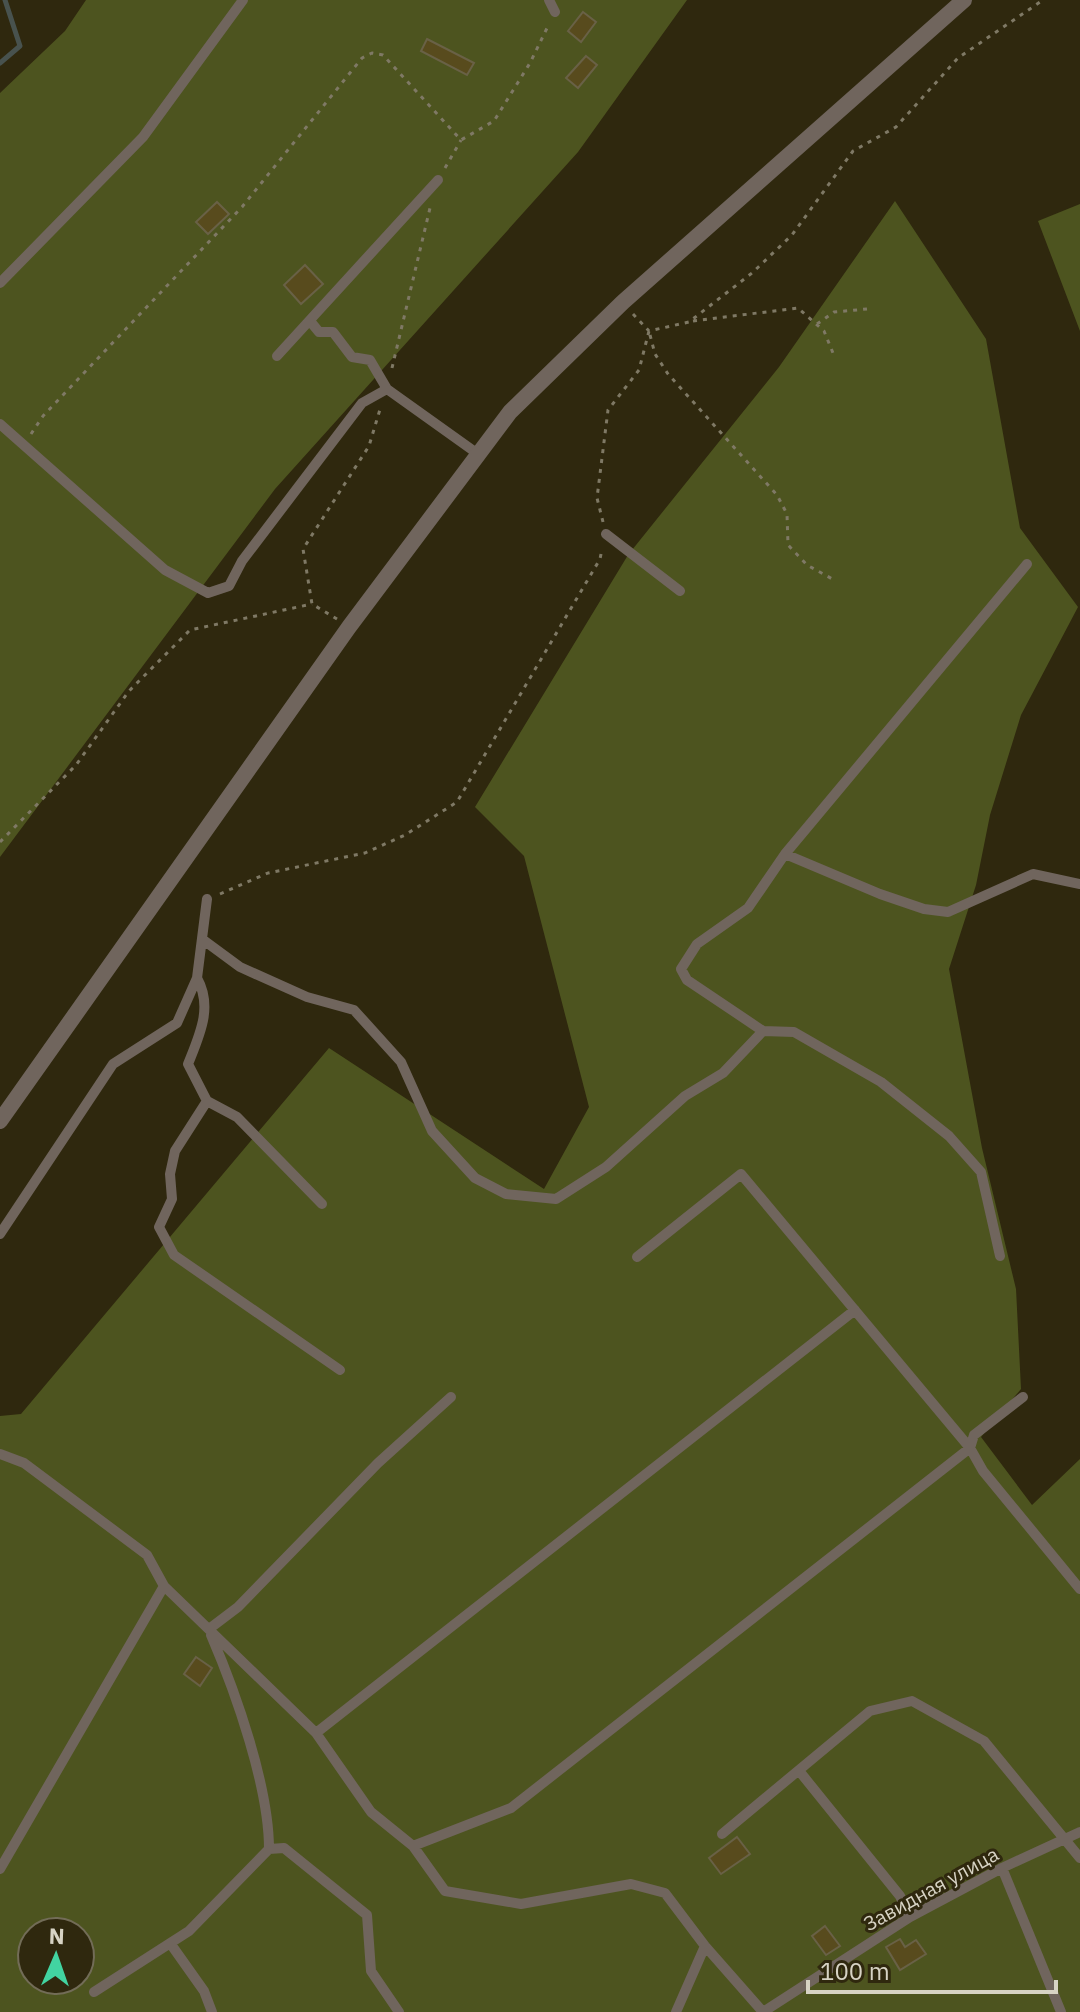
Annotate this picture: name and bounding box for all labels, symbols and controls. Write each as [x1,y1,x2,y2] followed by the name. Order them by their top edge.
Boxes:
[858,1840,1003,1937] street label: Завидная улица
[16,1916,96,1996] north arrow
[48,1921,65,1950] text: N
[808,1944,1056,1994] scale bar
[820,1955,890,1987] text: 100 m

